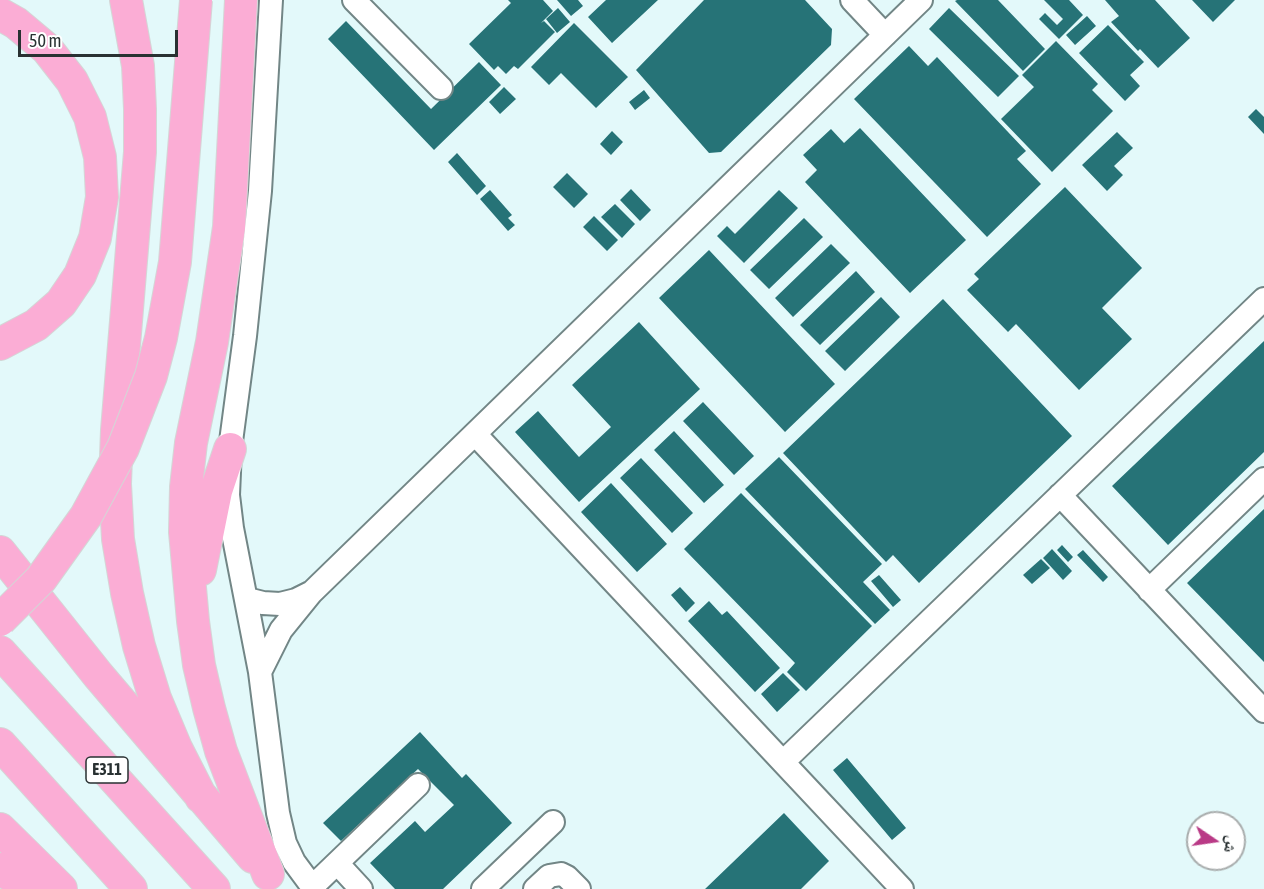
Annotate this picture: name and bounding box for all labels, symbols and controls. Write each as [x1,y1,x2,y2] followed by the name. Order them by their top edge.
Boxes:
[21,18,182,56] scale bar
[29,30,61,51] text: 50 m
[86,757,128,783] road number: E311
[1186,811,1246,871] north arrow
[1221,834,1242,855] text: ش

